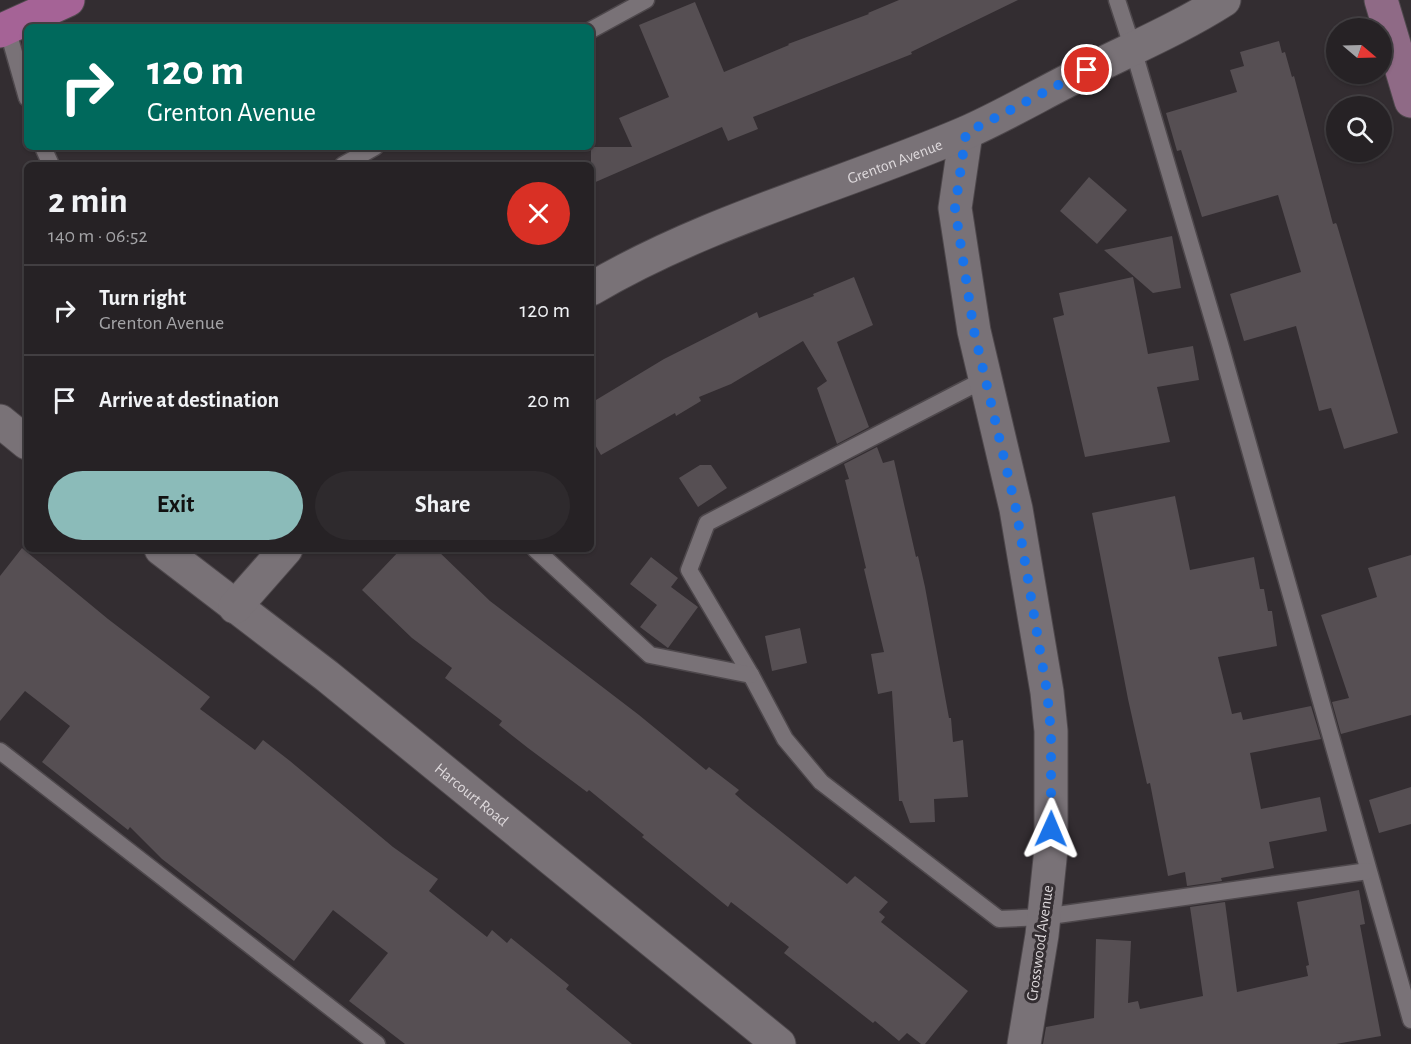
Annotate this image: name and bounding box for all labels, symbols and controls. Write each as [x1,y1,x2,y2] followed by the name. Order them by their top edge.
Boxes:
[1326,18,1392,84] north arrow
[1326,18,1392,162] map controls
[1061,44,1112,95] pin
[48,48,126,126] icon: right
[147,50,244,92] text: 120 m
[1070,53,1103,86] icon: arrive
[1326,96,1392,162] button: search
[147,99,316,126] text: Grenton Avenue
[845,136,945,187] street label: Grenton Avenue
[507,182,570,245] button: close
[48,183,128,219] text: 2 min
[48,226,148,246] text: 140 m · 06:52
[99,287,186,309] text: Turn right
[48,294,81,327] icon: right
[520,299,570,321] text: 120 m
[99,313,224,333] text: Grenton Avenue
[48,384,81,417] icon: arrive
[99,389,279,411] text: Arrive at destination
[527,389,570,411] text: 20 m
[48,471,303,540] button: Exit
[315,471,570,540] button: Share
[431,760,511,829] street label: Harcourt Road
[1019,797,1083,861] position arrow
[1024,884,1056,1002] street label: Crosswood Avenue

